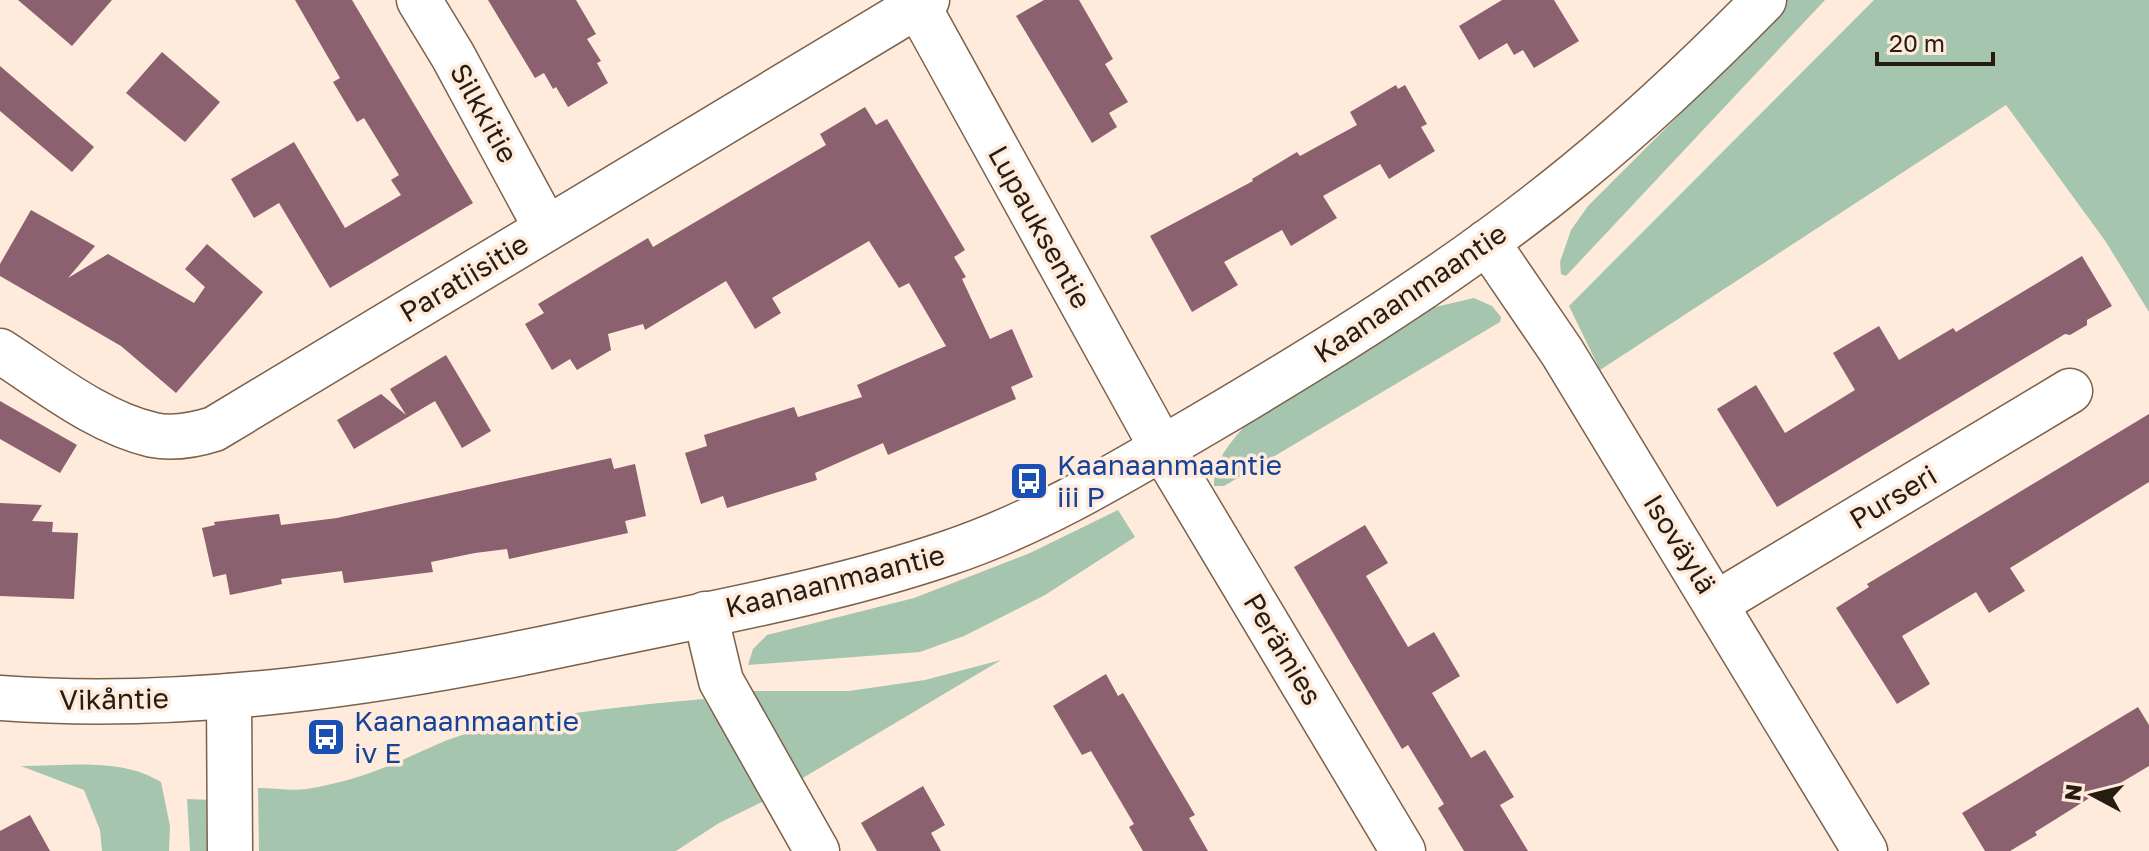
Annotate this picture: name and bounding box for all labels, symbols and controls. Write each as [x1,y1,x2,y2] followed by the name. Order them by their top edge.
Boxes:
[1877,16,1993,66] scale bar
[1889,28,1945,57] text: 20 m
[444,57,525,168] street label: Silkkitie
[982,140,1099,314] street label: Lupauksentie
[1307,216,1512,369] street label: Kaanaanmaantie
[394,226,534,329] street label: Paratiisitie
[1057,448,1282,513] place label: Kaanaanmaantie iii P
[1843,458,1942,535] street label: Purseri
[1008,460,1050,502] bus stop icon: Kaanaanmaantie iii P
[1637,488,1724,599] street label: Isoväylä
[722,537,948,624] street label: Kaanaanmaantie
[1237,587,1330,710] street label: Perämies
[59,681,169,716] street label: Vikåntie
[354,704,579,769] place label: Kaanaanmaantie iv E
[305,716,347,758] bus stop icon: Kaanaanmaantie iv E
[2053,755,2133,835] north arrow
[2058,783,2087,802] text: N

